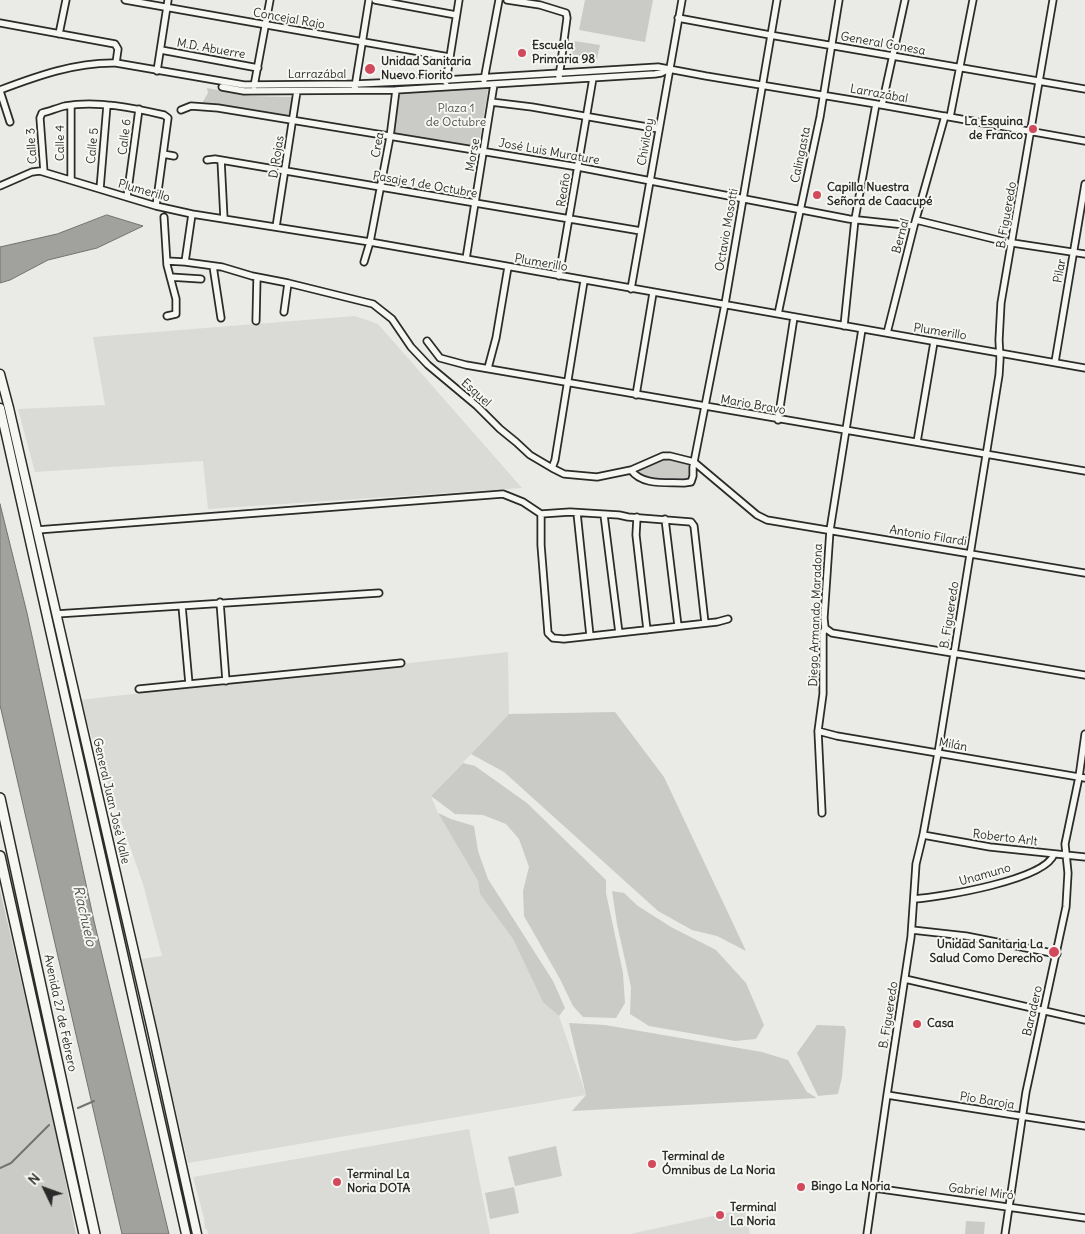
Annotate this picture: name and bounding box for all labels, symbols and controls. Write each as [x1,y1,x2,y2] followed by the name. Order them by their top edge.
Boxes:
[252,6,326,32] street label: Concejal Rajo
[839,29,927,59] street label: General Conesa
[176,36,246,62] street label: M.D. Abuerre
[532,39,595,67] place label: Escuela Primaria 98
[516,47,528,59] marker: Escuela Primaria 98
[381,55,471,83] place label: Unidad Sanitaria Nuevo Fiorito
[363,62,377,76] marker: Unidad Sanitaria Nuevo Fiorito
[288,68,346,82] street label: Larrazábal
[849,82,909,106] street label: Larrazábal
[426,102,486,130] park label: Plaza 1 de Octubre
[964,115,1023,143] place label: La Esquina de Franco
[635,117,657,167] street label: Chivilcoy
[116,118,134,156] street label: Calle 6
[1027,123,1039,135] marker: La Esquina de Franco
[54,125,68,161] street label: Calle 4
[788,126,814,184] street label: Calingasta
[24,127,40,165] street label: Calle 3
[84,127,102,165] street label: Calle 5
[369,131,387,159] street label: Crea
[267,135,287,179] street label: D. Rojas
[497,136,601,168] street label: José Luis Murature
[463,137,483,173] street label: Morse
[372,169,478,201] street label: Pasaje 1 de Octubre
[554,172,574,208] street label: Reaño
[116,177,172,205] street label: Plumerillo
[994,180,1020,250] street label: B. Figueredo
[827,181,932,209] place label: Capilla Nuestra Señora de Caacupé
[713,188,741,272] street label: Octavio Mosotti
[811,189,823,201] marker: Capilla Nuestra Señora de Caacupé
[889,217,913,255] street label: Bernal
[513,251,569,275] street label: Plumerillo
[1051,258,1069,284] street label: Pilar
[912,321,968,343] street label: Plumerillo
[458,376,494,410] street label: Esquel
[719,392,787,418] street label: Mario Bravo
[888,523,968,549] street label: Antonio Filardi
[806,543,826,687] street label: Diego Armando Maradona
[938,580,962,650] street label: B. Figueredo
[938,735,968,755] street label: Milán
[90,737,132,865] street label: General Juan José Valle
[972,827,1038,849] street label: Roberto Arlt
[958,861,1012,889] street label: Unamuno
[69,884,99,948] water label: Riachuelo
[930,938,1043,966] place label: Unidad Sanitaria La Salud Como Derecho
[1047,945,1061,959] marker: Unidad Sanitaria La Salud Como Derecho
[41,953,79,1073] street label: Avenida 27 de Febrero
[877,980,901,1050] street label: B. Figueredo
[1020,984,1046,1038] street label: Baradero
[927,1017,954,1031] place label: Casa
[911,1018,923,1030] marker: Casa
[959,1090,1015,1112] street label: Pío Baroja
[662,1150,775,1178] place label: Terminal de Ómnibus de La Noria
[646,1158,658,1170] marker: Terminal de Ómnibus de La Noria
[20,1164,70,1214] north arrow
[347,1168,410,1196] place label: Terminal La Noria DOTA
[24,1169,44,1189] text: N
[331,1176,343,1188] marker: Terminal La Noria DOTA
[811,1180,890,1194] place label: Bingo La Noria
[795,1181,807,1193] marker: Bingo La Noria
[948,1181,1014,1203] street label: Gabriel Miró
[730,1201,776,1229] place label: Terminal La Noria
[714,1209,726,1221] marker: Terminal La Noria

